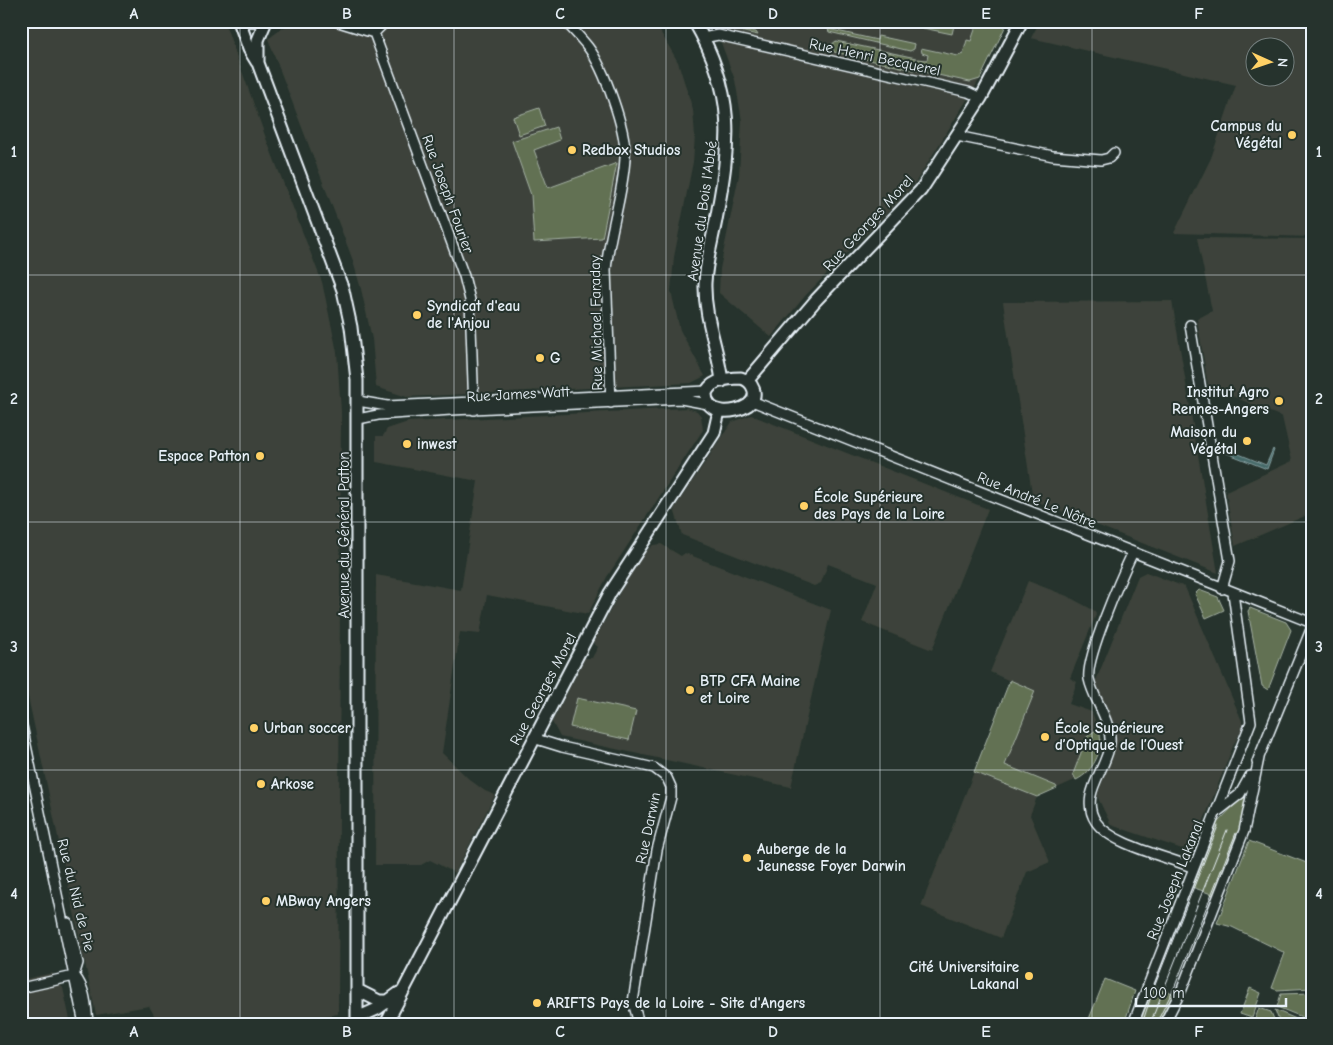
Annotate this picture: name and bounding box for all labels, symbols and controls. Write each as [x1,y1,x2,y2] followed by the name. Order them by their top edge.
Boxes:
[130,5,139,23] text: A
[342,5,352,23] text: B
[555,5,565,23] text: C
[768,5,778,23] text: D
[981,5,991,23] text: E
[1194,5,1204,23] text: F
[808,34,942,80] street label: Rue Henri Becquerel
[1246,38,1296,88] north arrow
[1274,58,1291,68] text: N
[1211,117,1282,152] place label: Campus du Végétal
[1286,129,1298,141] marker: Campus du Végétal
[418,132,478,256] street label: Rue Joseph Fourier
[683,139,721,282] street label: Avenue du Bois l'Abbé
[582,141,680,159] place label: Redbox Studios
[11,143,17,161] text: 1
[1316,143,1322,161] text: 1
[566,144,578,156] marker: Redbox Studios
[819,171,917,275] street label: Rue Georges Morel
[586,255,606,391] street label: Rue Michael Faraday
[427,297,520,332] place label: Syndicat d'eau de l'Anjou
[411,309,423,321] marker: Syndicat d'eau de l'Anjou
[550,349,561,367] place label: G
[534,352,546,364] marker: G
[466,382,571,406] street label: Rue James Watt
[1172,383,1269,418] place label: Institut Agro Rennes-Angers
[10,390,18,408] text: 2
[1315,390,1323,408] text: 2
[1273,395,1285,407] marker: Institut Agro Rennes-Angers
[1170,423,1237,458] place label: Maison du Végétal
[417,435,458,453] place label: inwest
[1241,435,1253,447] marker: Maison du Végétal
[401,438,413,450] marker: inwest
[158,447,250,465] place label: Espace Patton
[254,450,266,462] marker: Espace Patton
[335,452,353,618] street label: Avenue du Général Patton
[975,468,1100,532] street label: Rue André Le Nôtre
[814,487,945,523] place label: École Supérieure des Pays de la Loire
[798,500,810,512] marker: École Supérieure des Pays de la Loire
[506,630,580,748] street label: Rue Georges Morel
[10,638,18,656] text: 3
[1315,638,1323,656] text: 3
[700,672,800,707] place label: BTP CFA Maine et Loire
[684,684,696,696] marker: BTP CFA Maine et Loire
[1055,718,1184,754] place label: École Supérieure d’Optique de l’Ouest
[264,719,351,737] place label: Urban soccer
[248,722,260,734] marker: Urban soccer
[1039,731,1051,743] marker: École Supérieure d’Optique de l’Ouest
[271,775,314,793] place label: Arkose
[255,778,267,790] marker: Arkose
[632,790,664,866] street label: Rue Darwin
[1143,818,1207,942] street label: Rue Joseph Lakanal
[53,837,99,954] street label: Rue du Nid de Pie
[757,840,906,875] place label: Auberge de la Jeunesse Foyer Darwin
[741,852,753,864] marker: Auberge de la Jeunesse Foyer Darwin
[10,885,18,903] text: 4
[1315,885,1323,903] text: 4
[276,892,371,910] place label: MBway Angers
[260,895,272,907] marker: MBway Angers
[909,958,1019,993] place label: Cité Universitaire Lakanal
[1023,970,1035,982] marker: Cité Universitaire Lakanal
[1136,975,1286,1007] scale bar
[1143,984,1185,1002] text: 100 m
[547,994,805,1012] place label: ARIFTS Pays de la Loire - Site d'Angers
[531,997,543,1009] marker: ARIFTS Pays de la Loire - Site d'Angers
[130,1023,139,1041] text: A
[342,1023,352,1041] text: B
[555,1023,565,1041] text: C
[768,1023,778,1041] text: D
[981,1023,991,1041] text: E
[1194,1023,1204,1041] text: F

